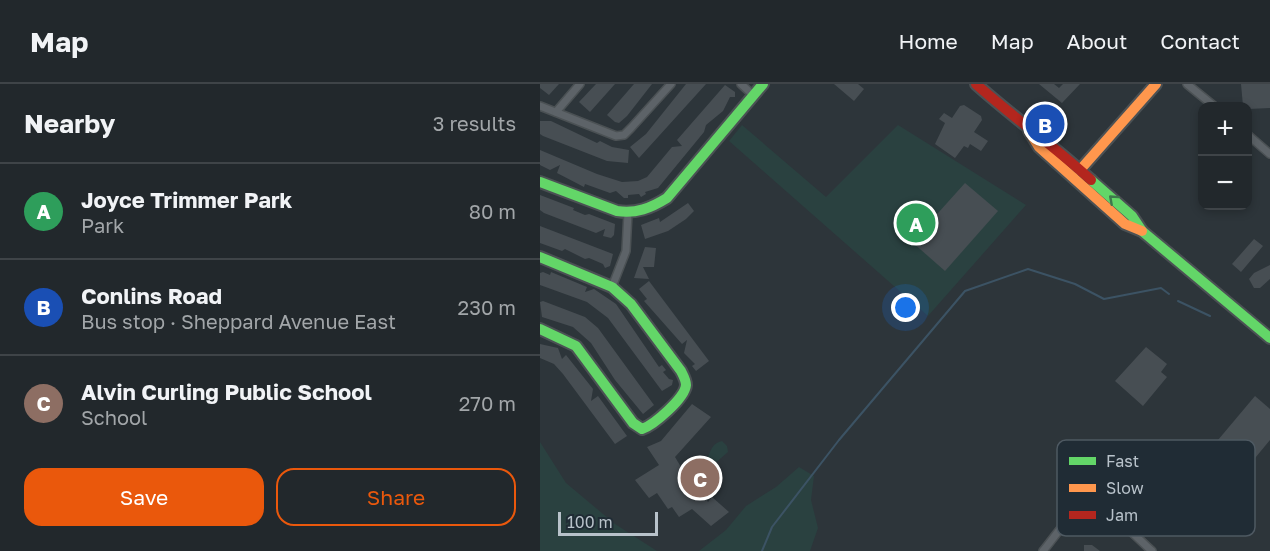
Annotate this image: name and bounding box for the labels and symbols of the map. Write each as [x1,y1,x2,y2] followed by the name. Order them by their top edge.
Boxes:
[1026,102,1064,147] pin: B
[1109,195,1120,206] one-way arrow
[896,200,935,246] pin: A
[891,293,920,322] your location
[1057,440,1255,536] legend
[1106,451,1139,471] text: Fast
[680,456,720,500] pin: C
[1106,478,1144,498] text: Slow
[1106,505,1138,525] text: Jam
[558,509,658,536] scale bar

